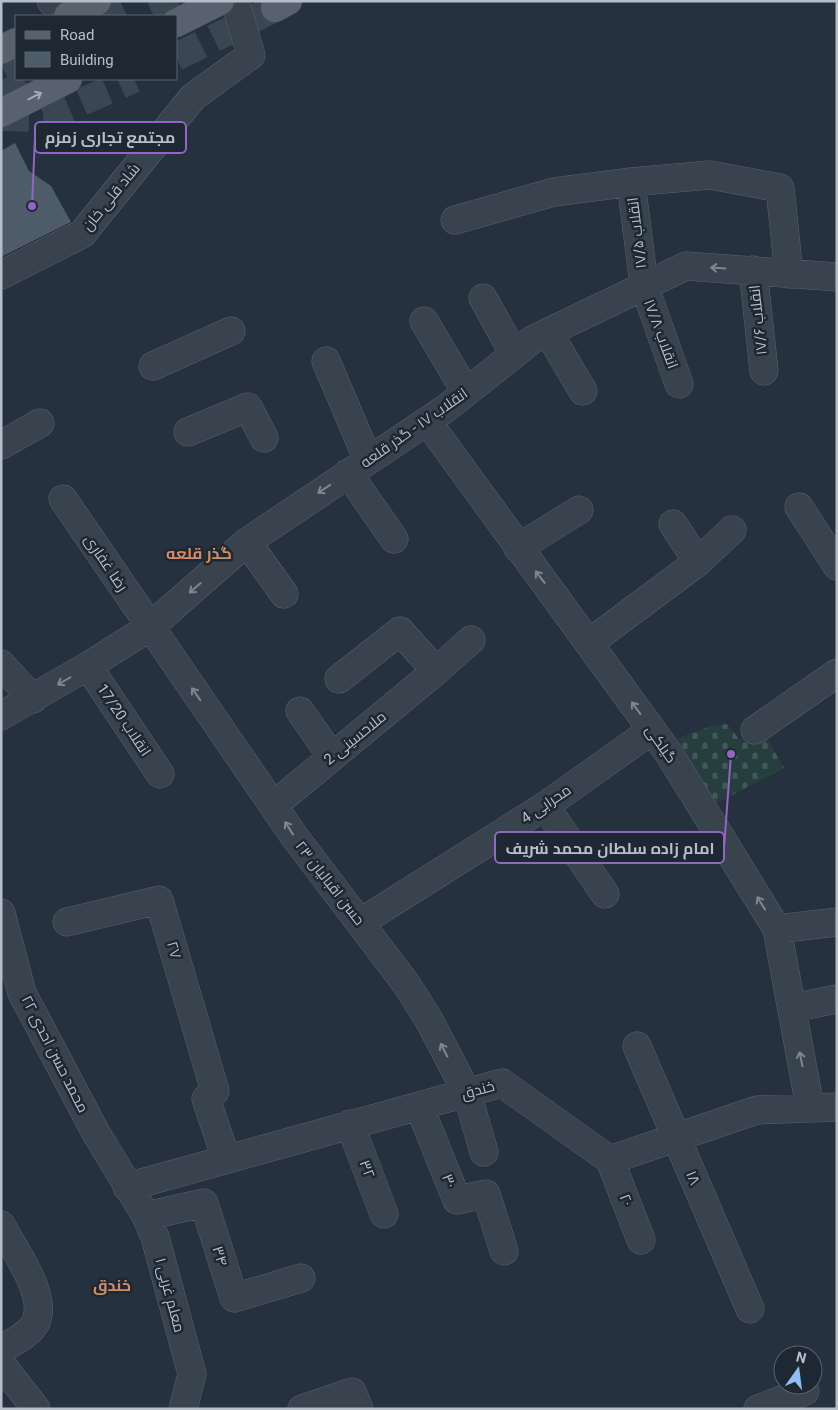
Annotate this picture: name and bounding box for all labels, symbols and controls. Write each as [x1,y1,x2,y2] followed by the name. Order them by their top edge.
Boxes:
[15,15,178,80] legend
[60,26,94,44] text: Road
[60,51,114,69] text: Building
[27,91,42,101] one-way arrow
[35,122,186,153] callout: مجتمع تجاری زمزم
[45,128,175,149] text: مجتمع تجاری زمزم
[78,160,144,235] street label: شاد قلی خان
[624,196,650,270] street label: انقلاب ۱۷/۵
[711,263,727,272] one-way arrow
[745,284,771,356] street label: انقلاب ۱۷/۶
[640,297,682,371] street label: انقلاب ۱۷/۸
[357,384,471,472] street label: انقلاب ۱۷ - گذر قلعه
[317,484,331,494] one-way arrow
[80,531,132,595] street label: رضا غفاری
[166,544,232,563] district label: گذر قلعه
[535,570,546,583] one-way arrow
[188,582,201,593] one-way arrow
[57,676,71,686] one-way arrow
[93,680,155,760] street label: انقلاب 17/20
[191,688,202,701] one-way arrow
[631,701,641,715] one-way arrow
[320,707,391,769] street label: ملاحسینی 2
[641,722,680,767] street label: گیلکی
[517,781,575,828] street label: محرابی 4
[283,821,294,835] one-way arrow
[495,832,724,863] callout: امام زاده سلطان محمد شریف
[291,837,368,929] street label: ۲۳ حسن اقبالیان
[506,839,714,860] text: امام زاده سلطان محمد شریف
[756,897,766,911] one-way arrow
[163,939,185,961] street label: ۲۷
[17,992,92,1116] street label: ۲۲ محمد حسن احدی
[439,1042,449,1057] one-way arrow
[796,1052,806,1068] one-way arrow
[459,1077,497,1104] street label: خندق
[355,1157,379,1181] street label: ۳۲
[682,1168,704,1188] street label: ۱۸
[438,1171,460,1191] street label: ۳۰
[615,1191,637,1209] street label: ۲۰
[208,1244,232,1268] street label: ۳۴
[150,1256,189,1334] street label: معلم غربی ۱
[93,1276,131,1295] district label: خندق
[773,1345,823,1395] north arrow
[794,1348,808,1366] text: N

